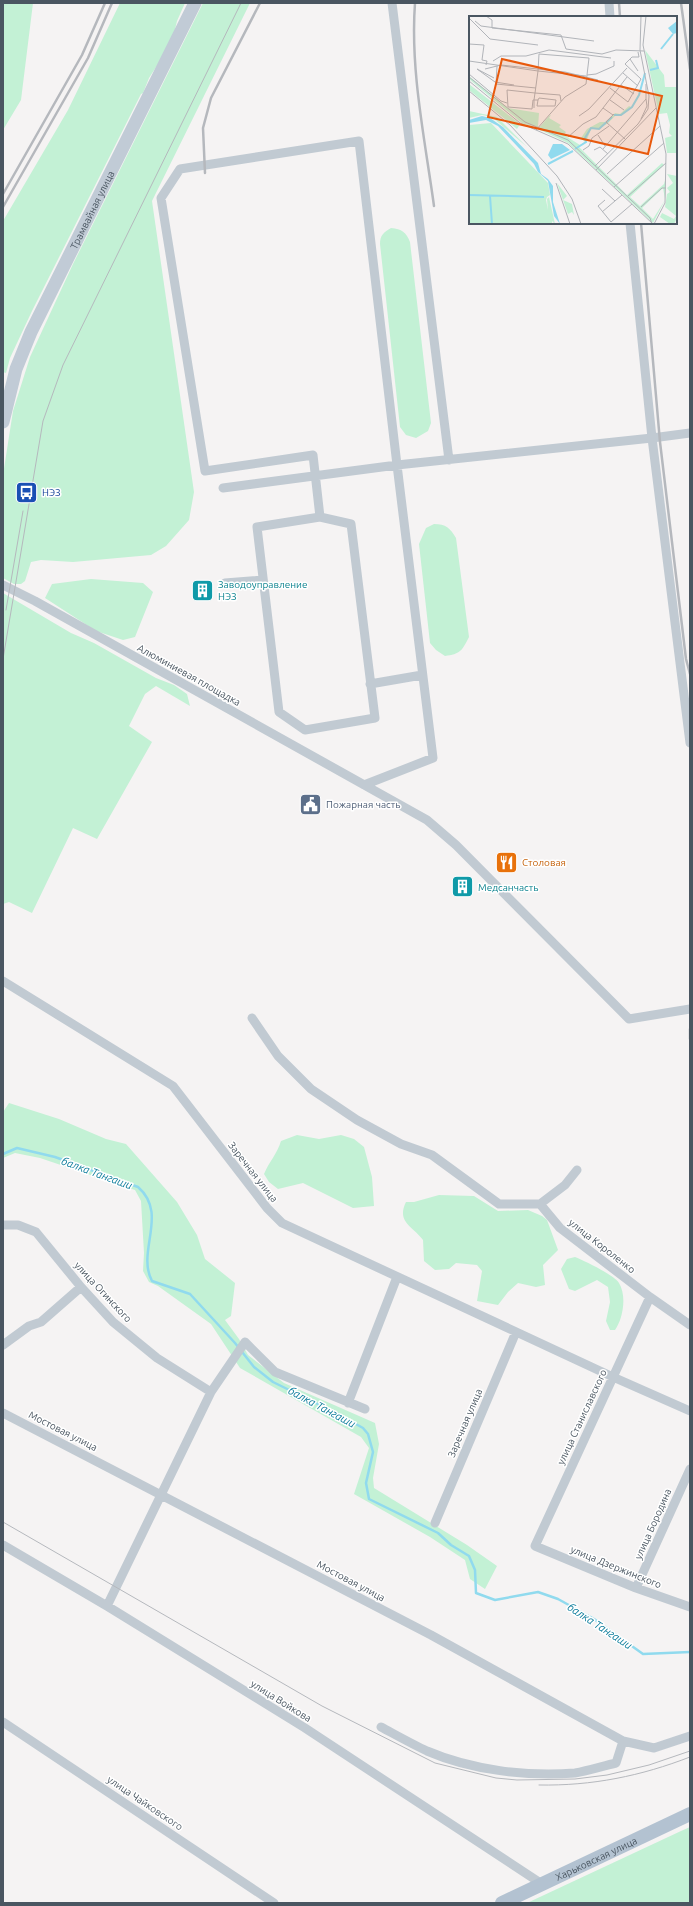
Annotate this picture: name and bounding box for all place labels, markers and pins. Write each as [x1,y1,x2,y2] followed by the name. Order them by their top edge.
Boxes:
[13,479,39,505] bus stop icon: НЭЗ
[42,487,61,498] place label: НЭЗ
[190,577,216,603] building icon: Заводоуправление НЭЗ
[218,579,308,602] place label: Заводоуправление НЭЗ
[297,791,323,817] public building icon: Пожарная часть
[326,799,400,810] place label: Пожарная часть
[494,849,520,875] restaurant icon: Столовая
[522,857,566,868] place label: Столовая
[449,874,475,900] building icon: Медсанчасть
[478,882,538,893] place label: Медсанчасть

